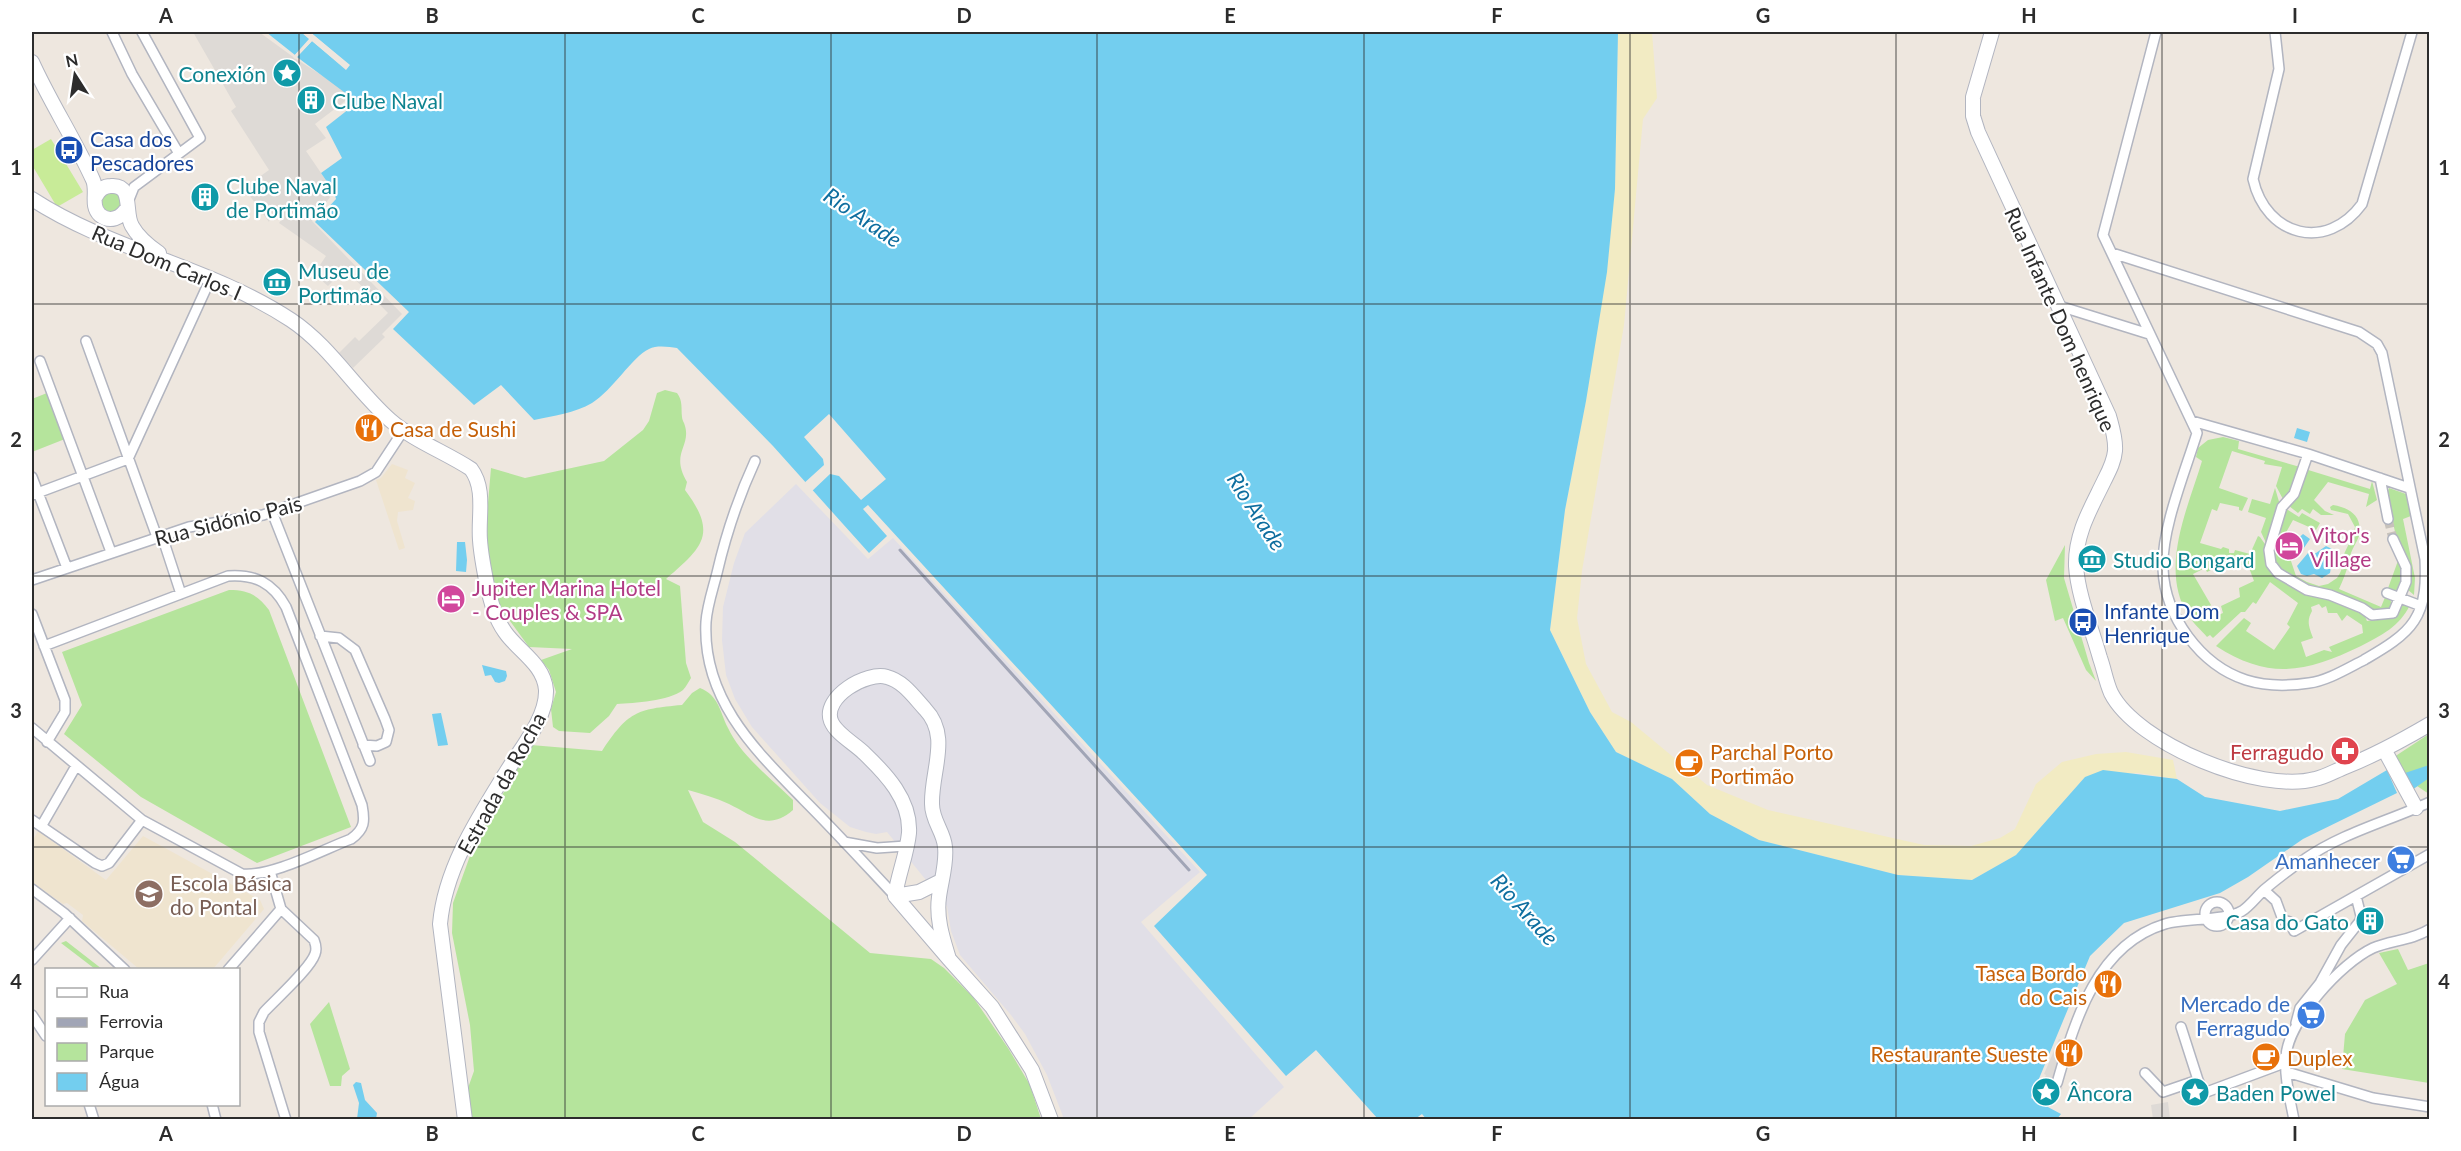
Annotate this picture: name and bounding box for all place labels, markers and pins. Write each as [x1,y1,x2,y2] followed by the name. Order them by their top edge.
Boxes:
[271,57,303,89] place icon: Conexión
[178,61,266,86] place label: Conexión
[295,84,327,116] building icon: Clube Naval
[332,88,443,113] place label: Clube Naval
[90,126,194,175] place label: Casa dos Pescadores
[53,134,85,166] bus stop icon: Casa dos Pescadores
[226,173,338,222] place label: Clube Naval de Portimão
[189,181,221,213] building icon: Clube Naval de Portimão
[298,258,389,307] place label: Museu de Portimão
[261,266,293,298] museum icon: Museu de Portimão
[353,412,385,444] restaurant icon: Casa de Sushi
[390,416,516,441] place label: Casa de Sushi
[2310,522,2371,571] place label: Vitor's Village
[2273,530,2305,562] hotel icon: Vitor's Village
[2076,543,2108,575] museum icon: Studio Bongard
[2113,547,2255,572] place label: Studio Bongard
[472,575,661,624] place label: Jupiter Marina Hotel - Couples & SPA
[435,583,467,615] hotel icon: Jupiter Marina Hotel - Couples & SPA
[2104,598,2220,647] place label: Infante Dom Henrique
[2067,606,2099,638] bus stop icon: Infante Dom Henrique
[2329,735,2361,767] pharmacy icon: Ferragudo
[1710,739,1834,788] place label: Parchal Porto Portimão
[2230,739,2324,764] place label: Ferragudo
[1673,747,1705,779] cafe icon: Parchal Porto Portimão
[2385,844,2417,876] supermarket icon: Amanhecer
[2275,848,2380,873] place label: Amanhecer
[170,870,292,919] place label: Escola Básica do Pontal
[133,878,165,910] school or university icon: Escola Básica do Pontal
[2354,905,2386,937] building icon: Casa do Gato
[2226,909,2349,934] place label: Casa do Gato
[1975,960,2087,1009] place label: Tasca Bordo do Cais
[2092,968,2124,1000] restaurant icon: Tasca Bordo do Cais
[2180,991,2290,1040] place label: Mercado de Ferragudo
[2295,999,2327,1031] supermarket icon: Mercado de Ferragudo
[2053,1037,2085,1069] restaurant icon: Restaurante Sueste
[1871,1041,2048,1066] place label: Restaurante Sueste
[2250,1041,2282,1073] cafe icon: Duplex
[2287,1045,2353,1070] place label: Duplex
[2030,1076,2062,1108] place icon: Âncora
[2179,1076,2211,1108] place icon: Baden Powel
[2067,1080,2133,1105] place label: Âncora
[2216,1080,2336,1105] place label: Baden Powel

